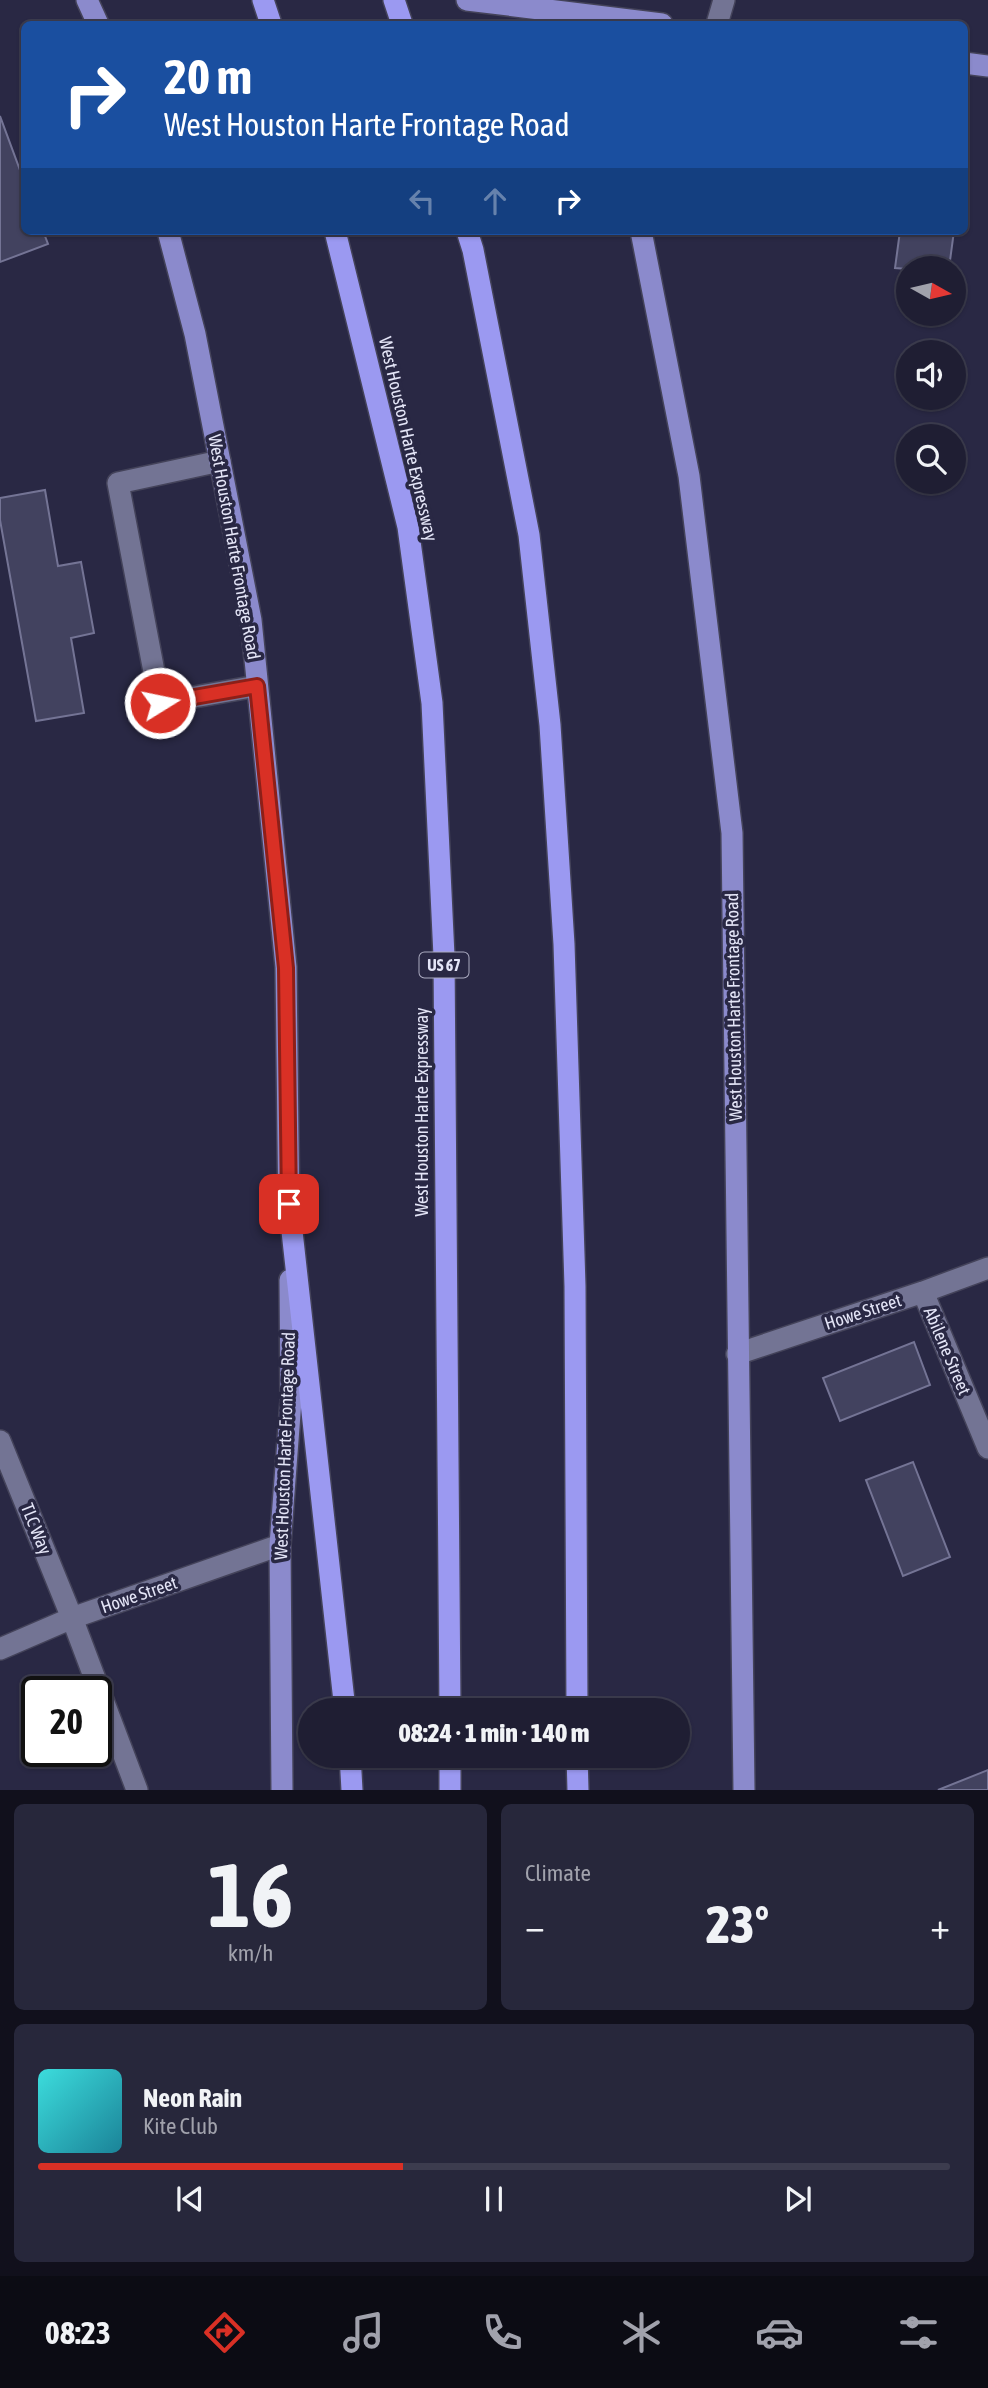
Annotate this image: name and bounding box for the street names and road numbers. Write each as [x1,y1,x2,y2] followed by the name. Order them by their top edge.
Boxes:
[375,335,442,543] street label: West Houston Harte Expressway
[204,433,265,661] street label: West Houston Harte Frontage Road
[721,893,746,1121] street label: West Houston Harte Frontage Road
[420,953,468,978] road number: US 67
[411,1008,432,1216] street label: West Houston Harte Expressway
[822,1289,904,1334] street label: Howe Street
[920,1304,975,1398] street label: Abilene Street
[270,1332,299,1560] street label: West Houston Harte Frontage Road
[17,1500,56,1557] street label: TLC Way
[98,1572,180,1617] street label: Howe Street

